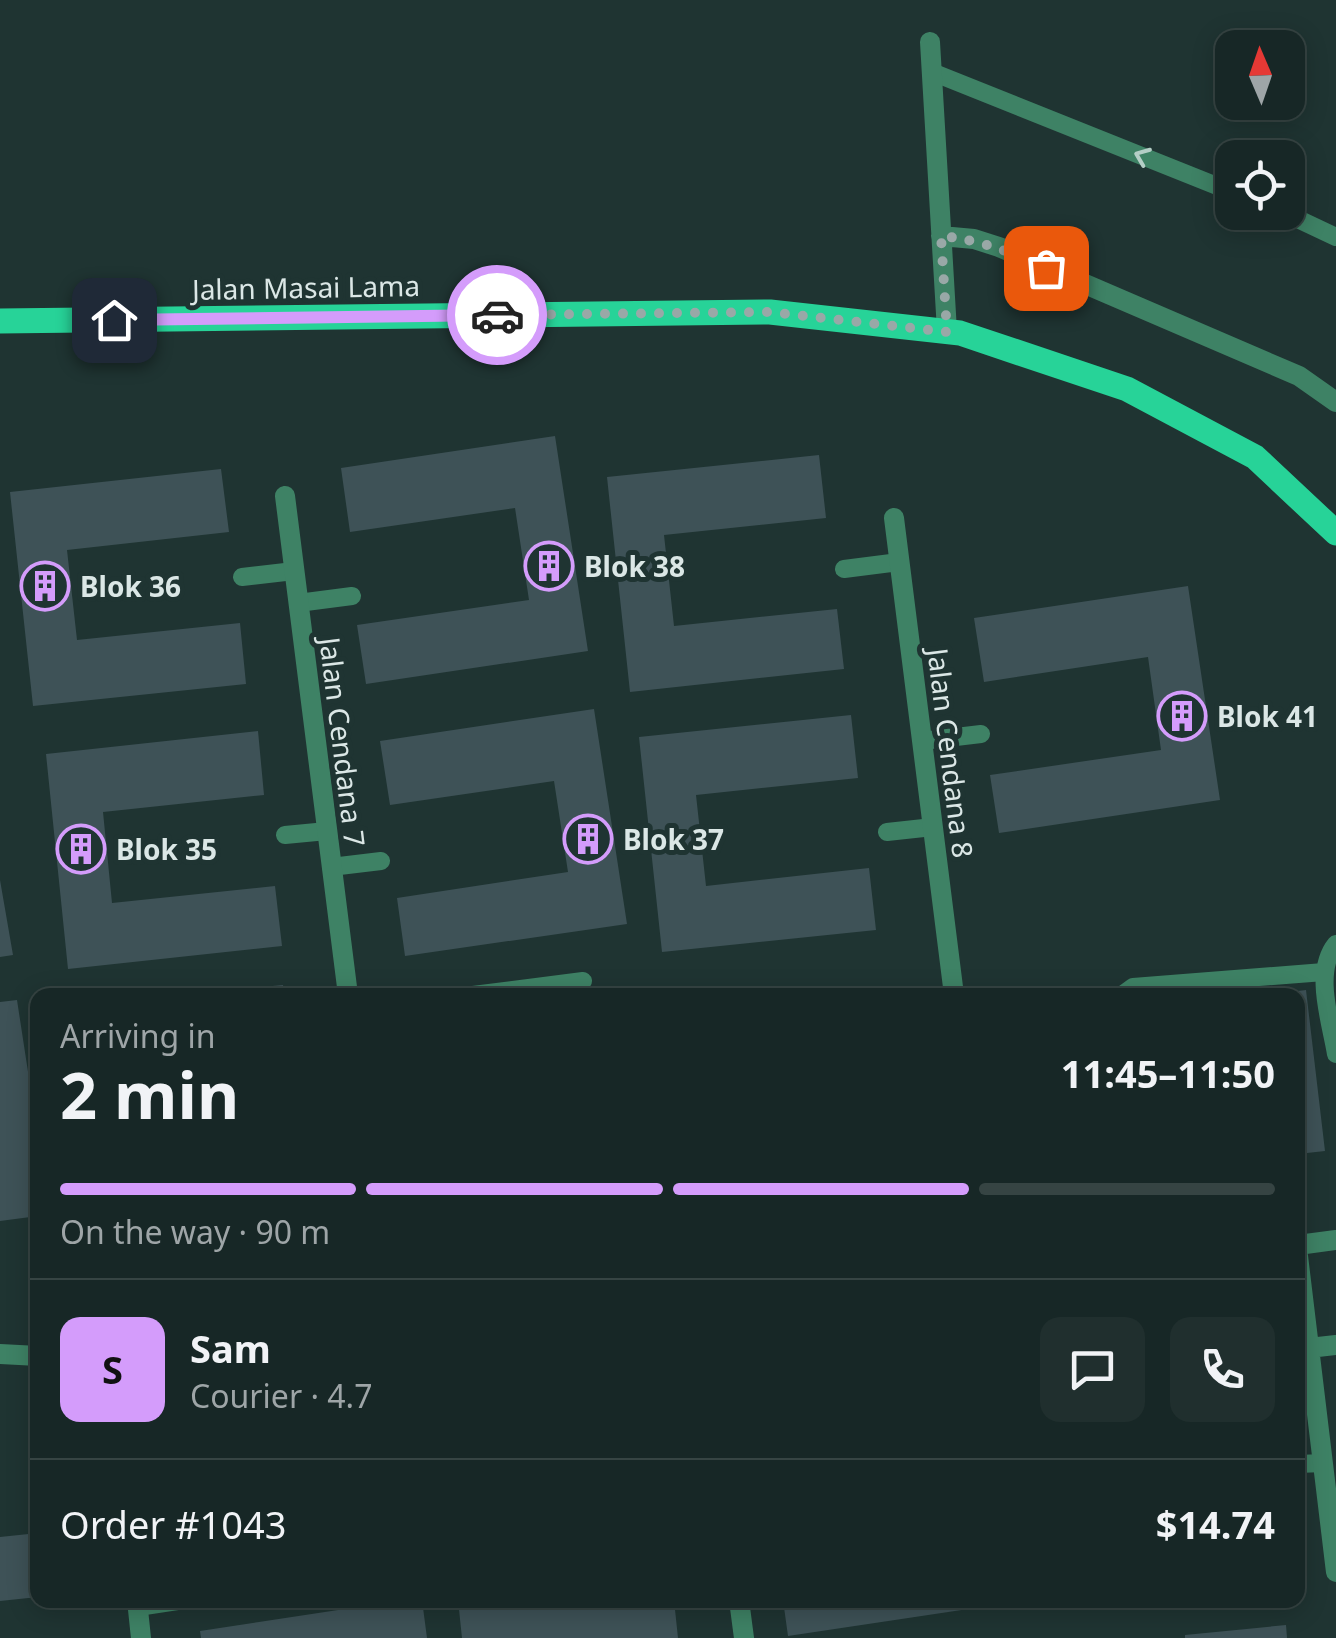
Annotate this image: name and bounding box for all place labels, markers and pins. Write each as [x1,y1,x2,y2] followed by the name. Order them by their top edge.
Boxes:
[1004,226,1089,311] pin
[72,278,157,363] pin
[523,540,575,592] building icon: Blok 38
[584,547,685,585] place label: Blok 38
[19,560,71,612] building icon: Blok 36
[80,567,181,605] place label: Blok 36
[1156,690,1208,742] building icon: Blok 41
[1217,697,1318,735] place label: Blok 41
[562,813,614,865] building icon: Blok 37
[623,820,724,858] place label: Blok 37
[55,823,107,875] building icon: Blok 35
[116,830,217,868] place label: Blok 35

